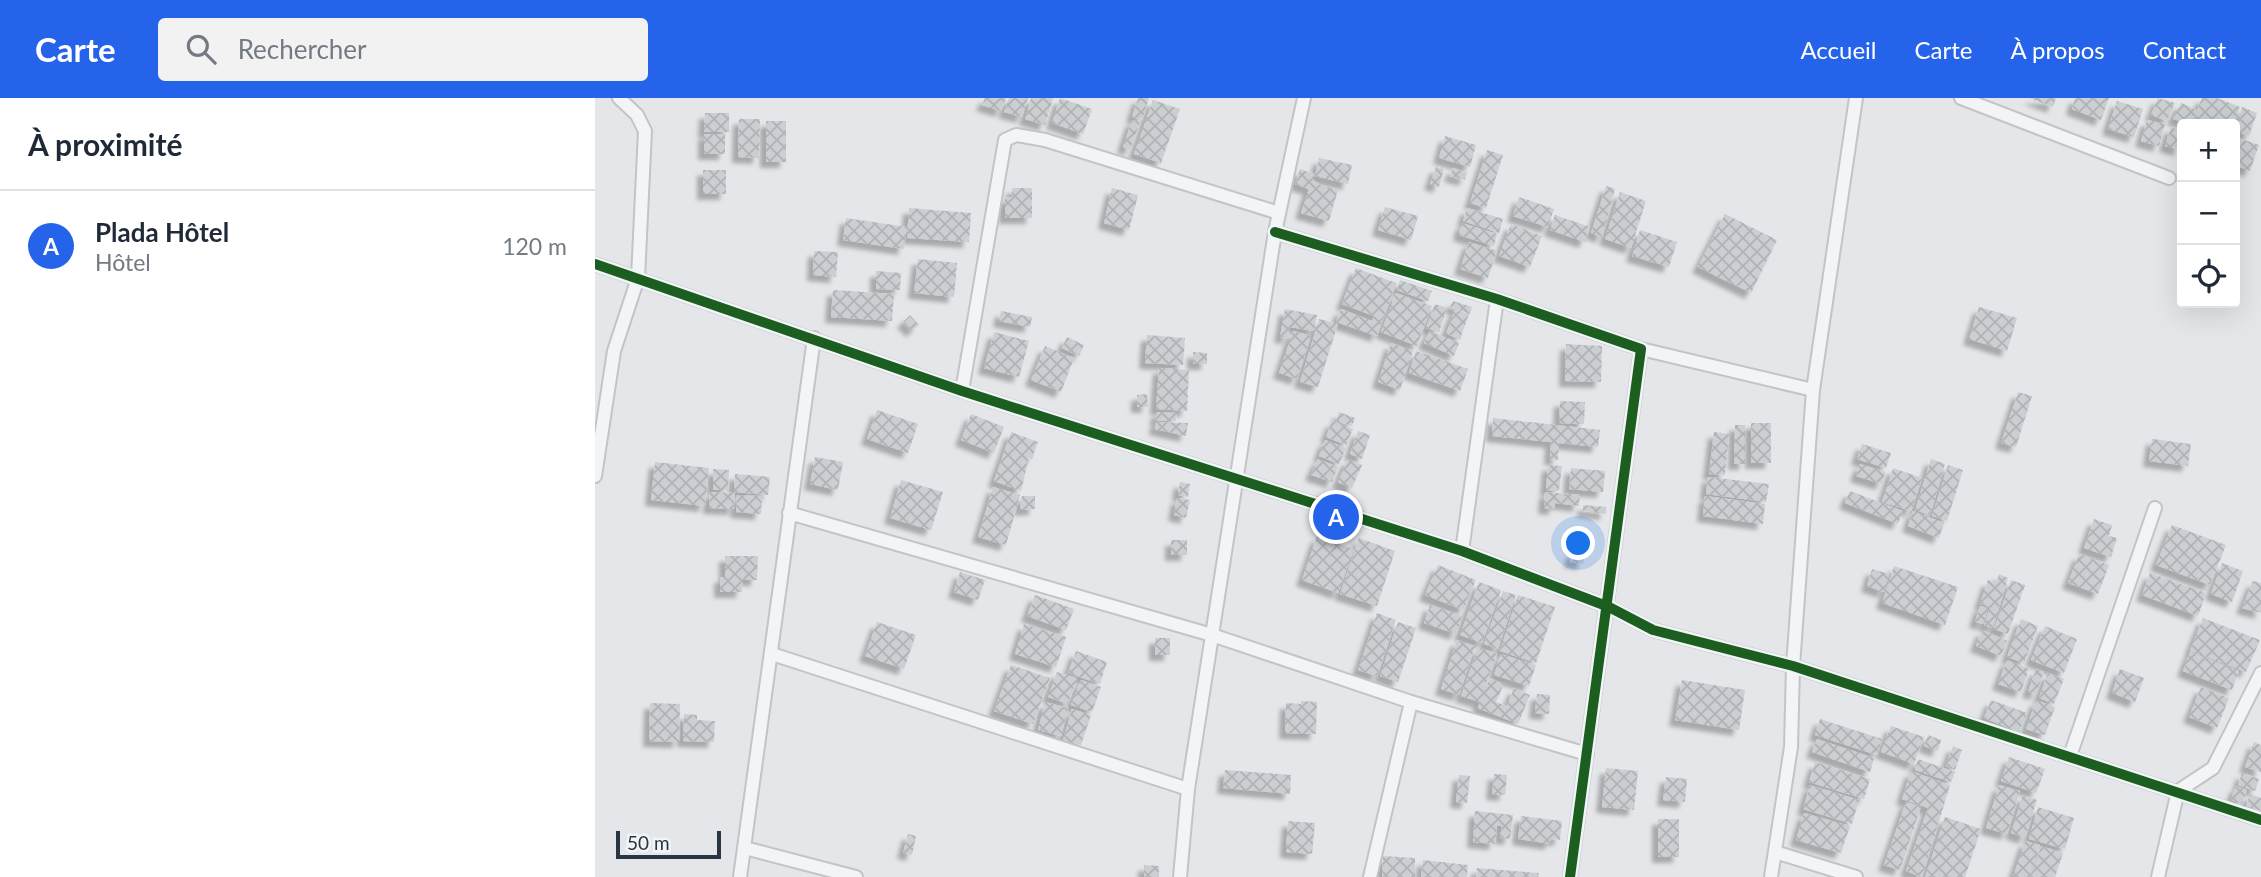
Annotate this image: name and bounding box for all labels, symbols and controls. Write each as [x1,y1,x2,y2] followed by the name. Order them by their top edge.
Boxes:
[158,18,648,81] search box
[35,29,116,69] text: Carte
[182,30,220,68] icon: search
[238,33,367,65] text: Rechercher
[1800,35,1876,64] text: Accueil
[1914,35,1972,64] text: Carte
[2010,35,2105,64] text: À propos
[2143,35,2226,64] text: Contact
[2177,119,2240,308] map controls
[2177,119,2240,182] button: +
[28,126,183,162] text: À proximité
[2177,182,2240,245] button: −
[95,216,229,248] text: Plada Hôtel
[43,232,59,260] text: A
[502,232,567,260] text: 120 m
[2177,245,2240,308] button: locate
[95,248,151,276] text: Hôtel
[1313,491,1359,543] pin: A
[1561,526,1595,560] your location
[616,828,721,860] scale bar
[627,831,670,854] text: 50 m

